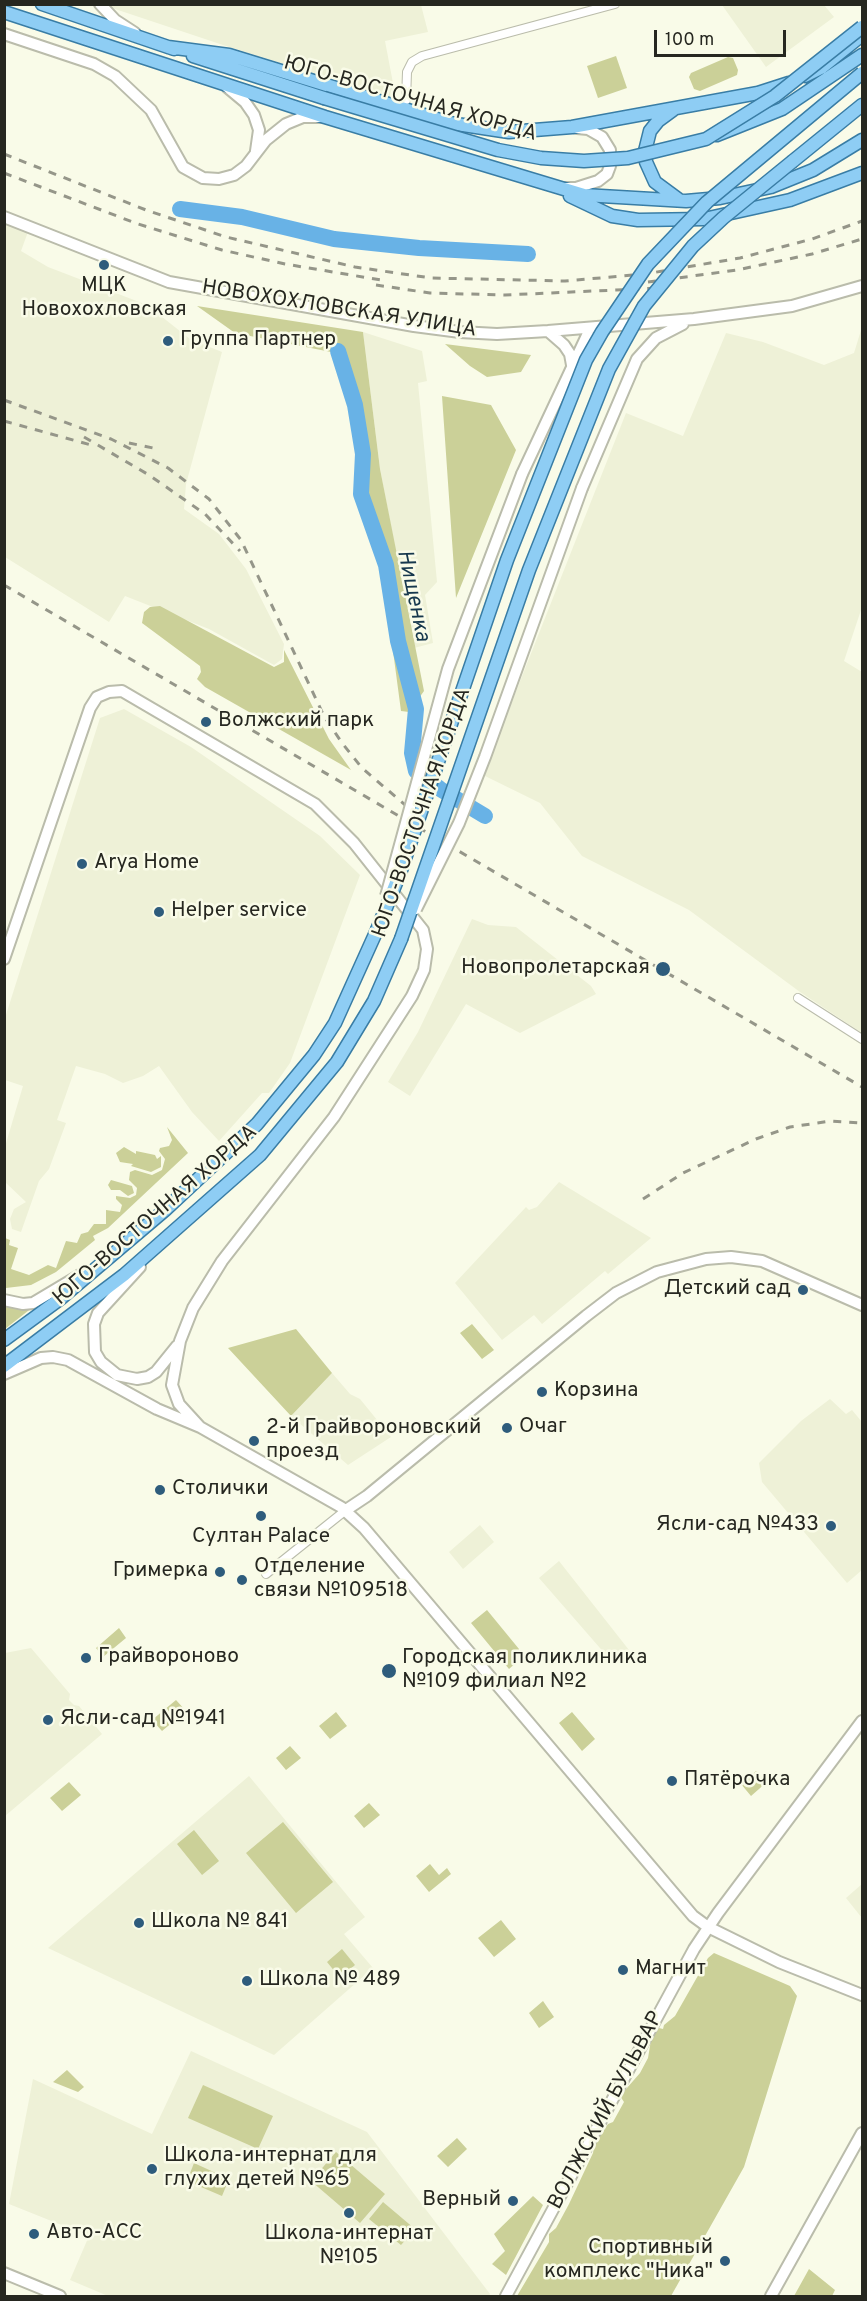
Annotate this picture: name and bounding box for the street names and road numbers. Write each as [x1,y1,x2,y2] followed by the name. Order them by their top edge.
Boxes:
[280,52,540,148] street label: ЮГО-ВОСТОЧНАЯ ХОРДА
[200,276,478,344] street label: НОВОХОХЛОВСКАЯ УЛИЦА
[368,685,478,941] street label: ЮГО-ВОСТОЧНАЯ ХОРДА
[49,1120,263,1312] street label: ЮГО-ВОСТОЧНАЯ ХОРДА
[544,2008,670,2214] street label: ВОЛЖСКИЙ БУЛЬВАР

